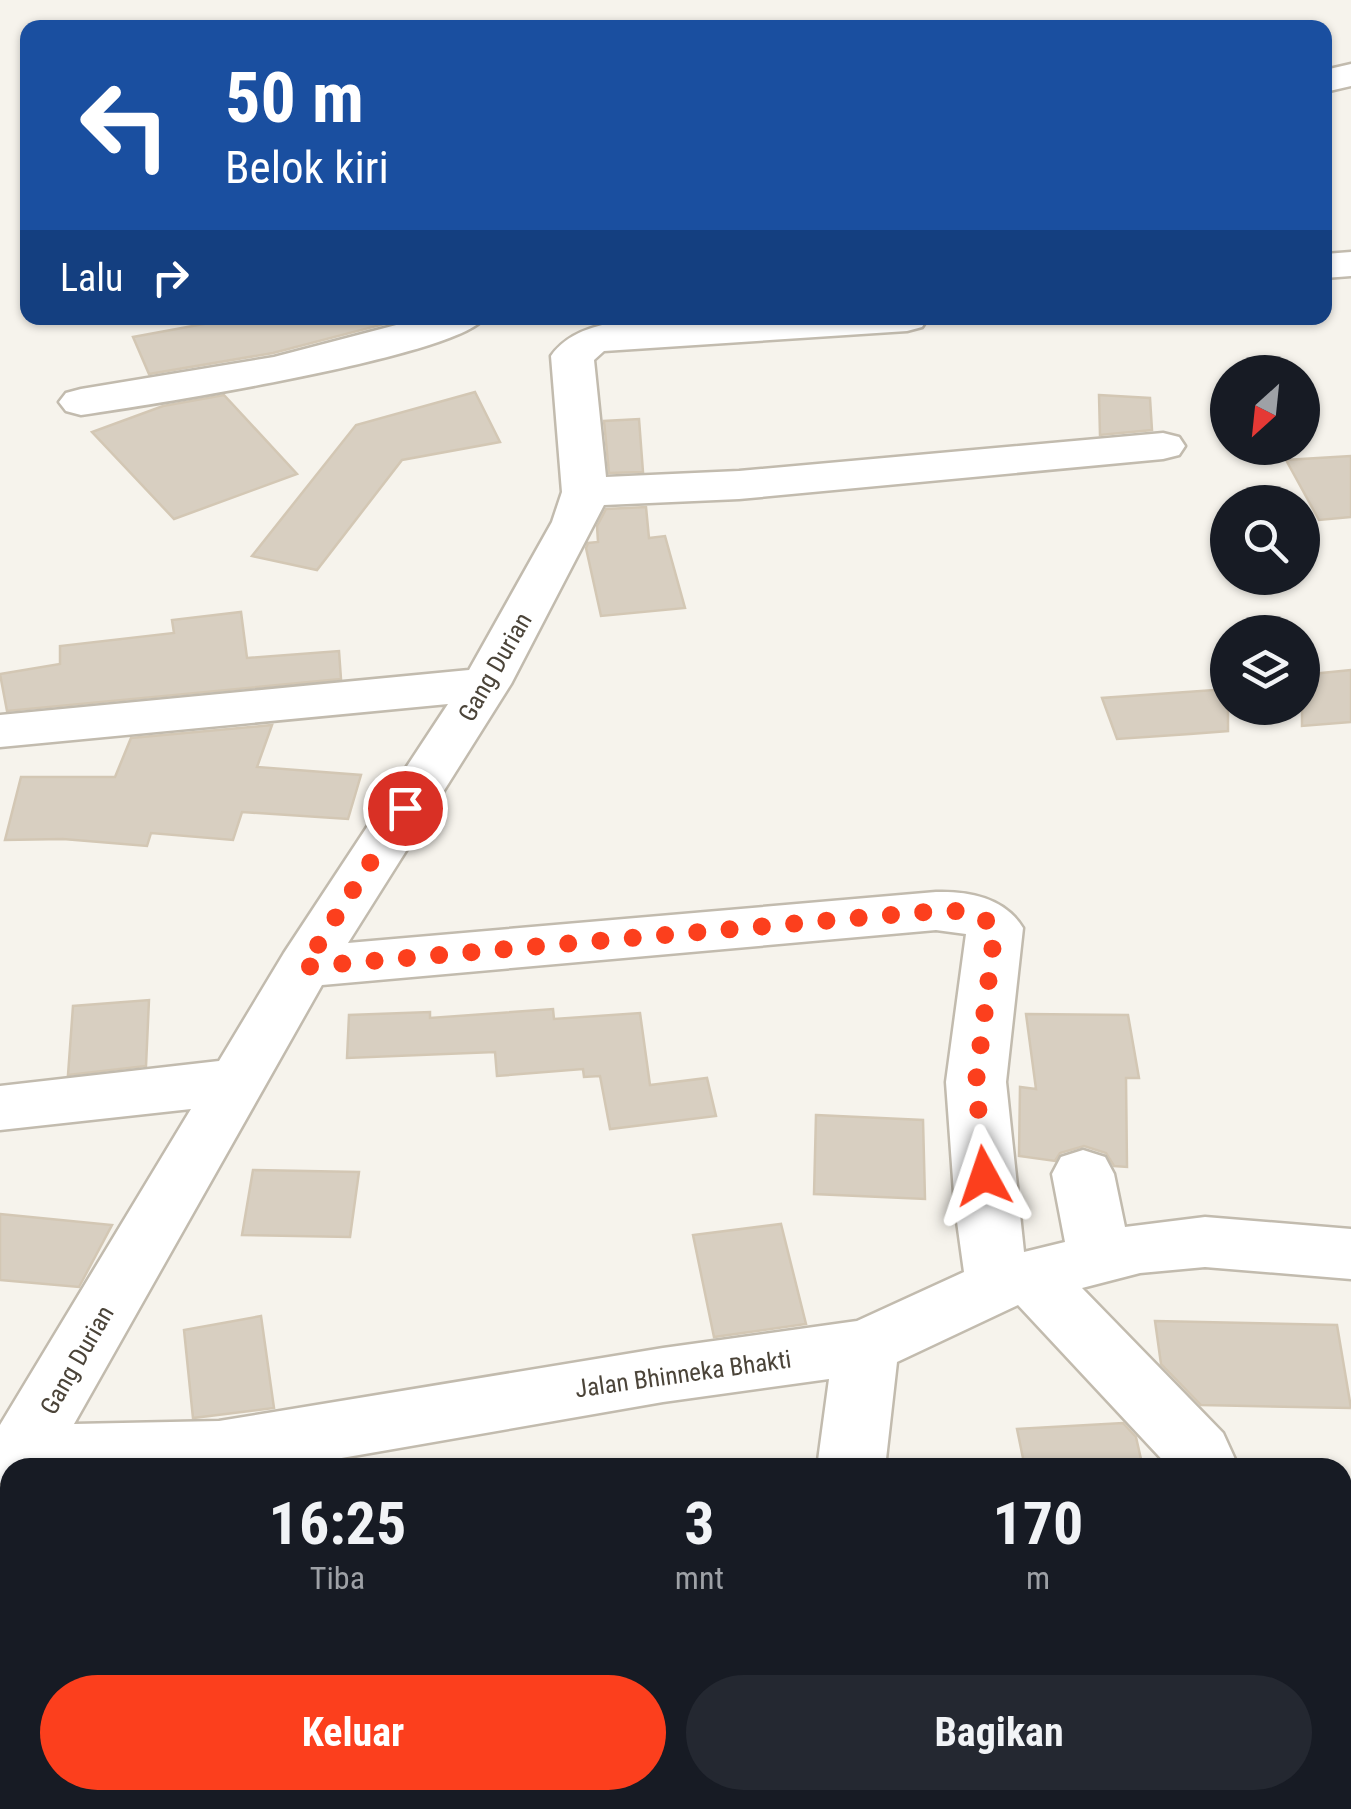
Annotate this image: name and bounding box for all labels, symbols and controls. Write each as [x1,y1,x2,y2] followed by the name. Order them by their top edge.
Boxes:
[225,57,364,139] text: 50 m
[60,60,190,190] icon: left
[225,141,389,194] text: Belok kiri
[143,250,198,305] icon: right
[60,256,123,300] text: Lalu
[1210,355,1320,465] north arrow
[1210,355,1320,725] map controls
[1210,485,1320,595] button: search
[452,607,538,727] street label: Gang Durian
[1210,615,1320,725] button: layers
[363,766,448,851] pin
[378,781,433,836] icon: arrive
[932,1124,1036,1228] position arrow
[34,1300,120,1420] street label: Gang Durian
[573,1344,793,1404] street label: Jalan Bhinneka Bhakti
[269,1488,406,1559] text: 16:25
[684,1488,715,1559] text: 3
[992,1488,1083,1559] text: 170
[310,1559,365,1597] text: Tiba
[675,1559,724,1597] text: mnt
[1026,1559,1050,1597] text: m
[40,1675,666,1790] button: Keluar
[686,1675,1312,1790] button: Bagikan

